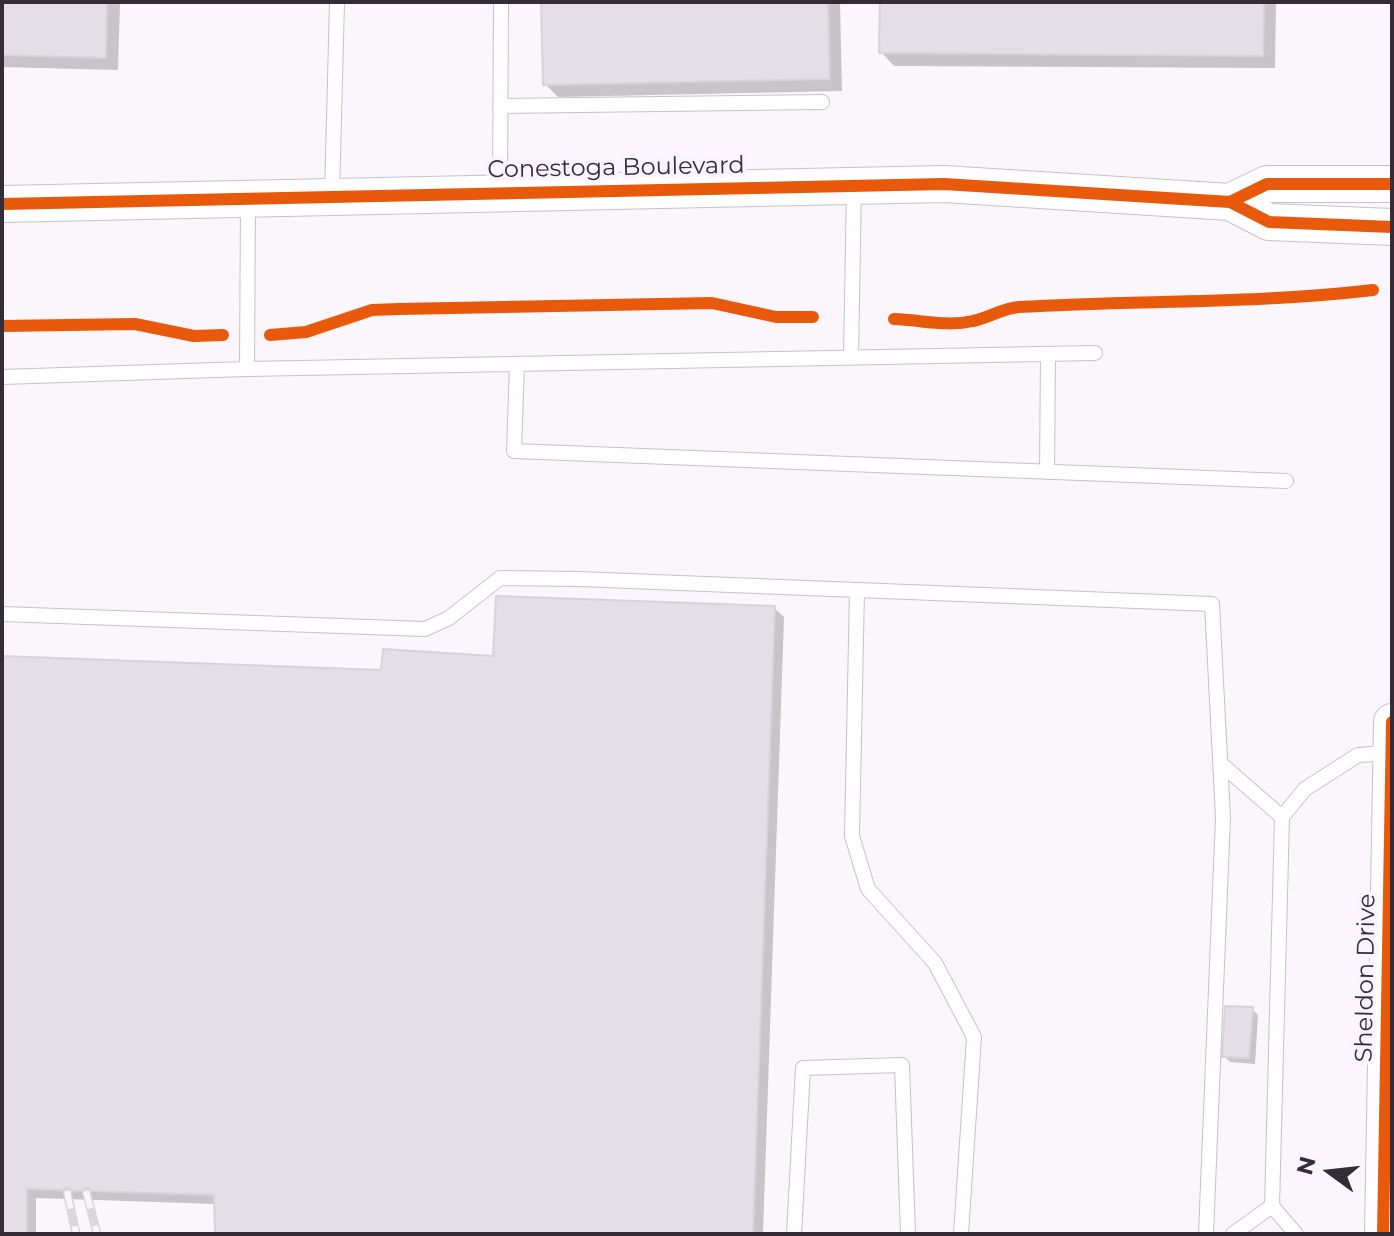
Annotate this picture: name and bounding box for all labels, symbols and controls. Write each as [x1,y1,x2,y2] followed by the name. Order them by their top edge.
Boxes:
[487,151,745,185] street label: Conestoga Boulevard
[1350,893,1382,1063] street label: Sheldon Drive
[1290,1132,1370,1212] north arrow
[1291,1154,1322,1178] text: N

